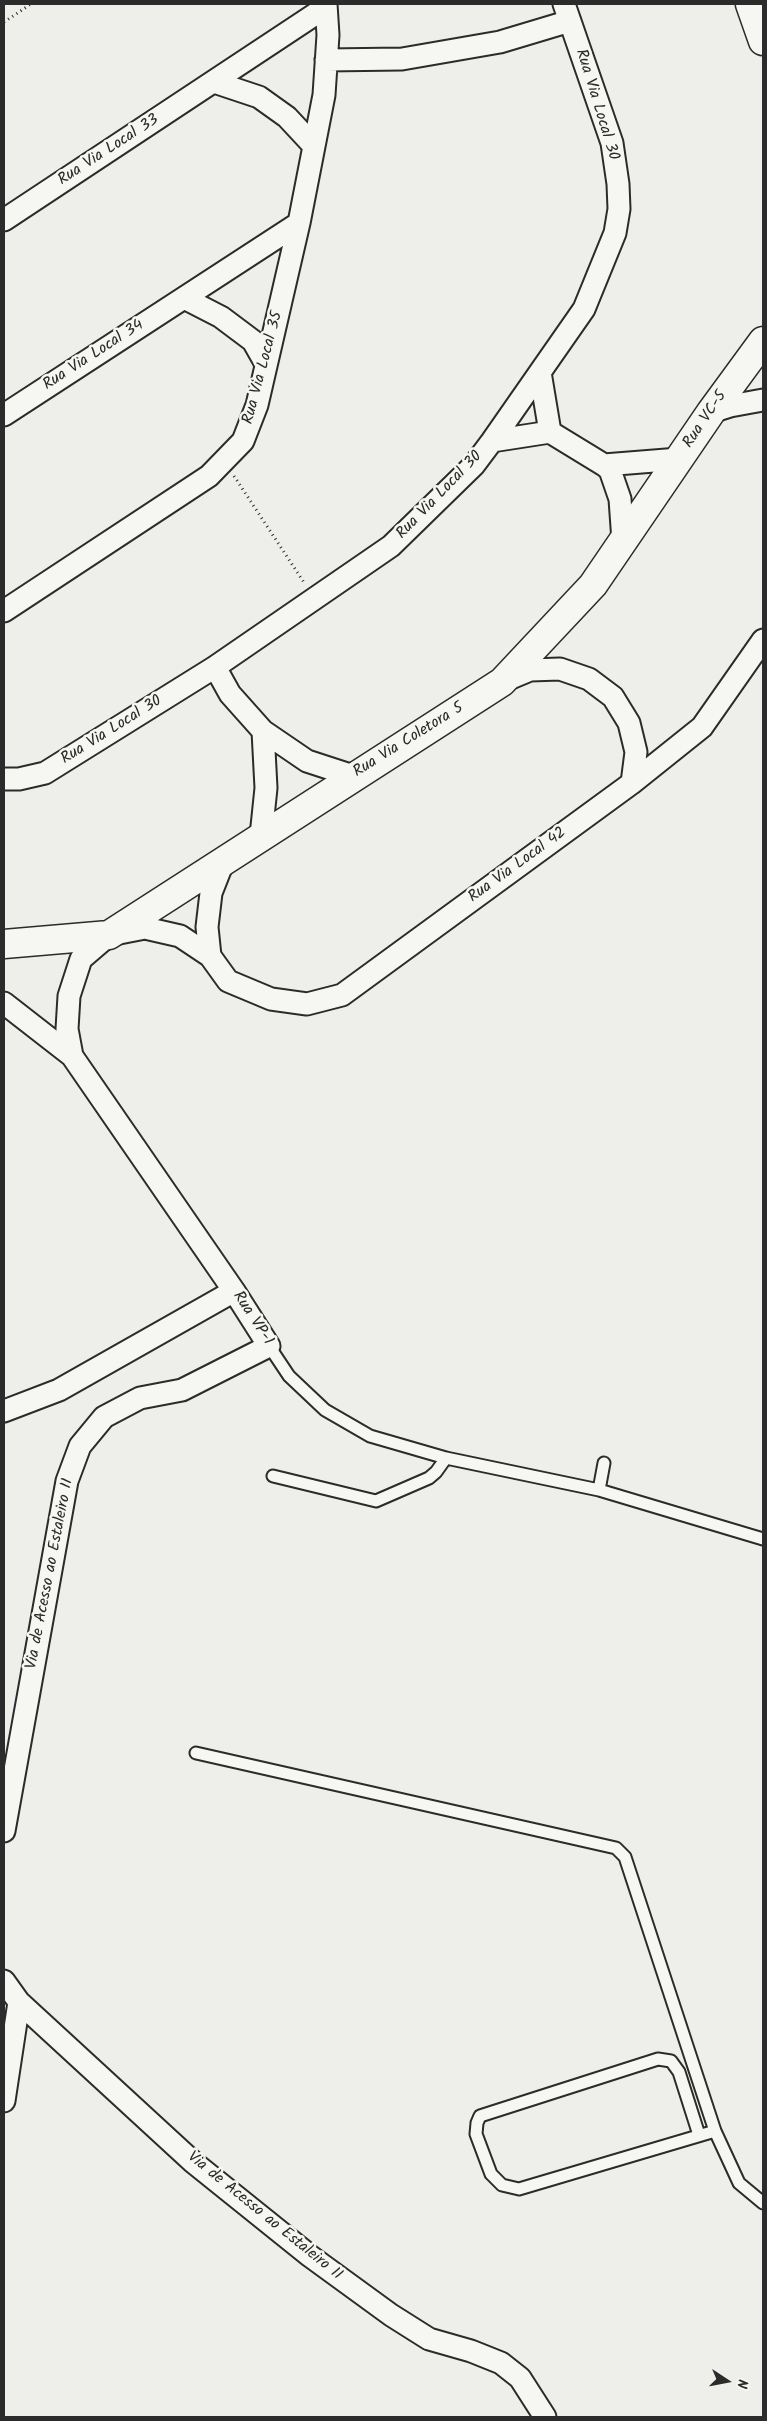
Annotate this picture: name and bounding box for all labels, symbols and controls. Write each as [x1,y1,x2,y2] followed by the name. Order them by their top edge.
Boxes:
[570,47,622,163] street label: Rua Via Local 30
[55,111,163,191] street label: Rua Via Local 33
[240,310,288,426] street label: Rua Via Local 35
[40,316,148,396] street label: Rua Via Local 34
[680,388,732,452] street label: Rua VC-5
[393,448,487,544] street label: Rua Via Local 30
[58,692,166,770] street label: Rua Via Local 30
[350,699,468,783] street label: Rua Via Coletora 5
[465,824,571,908] street label: Rua Via Local 42
[227,1288,277,1350] street label: Rua VP-1
[23,1477,79,1671] street label: Via de Acesso ao Estaleiro II
[183,2148,345,2286] street label: Via de Acesso ao Estaleiro II
[702,2356,752,2406] north arrow
[730,2377,753,2390] text: N

